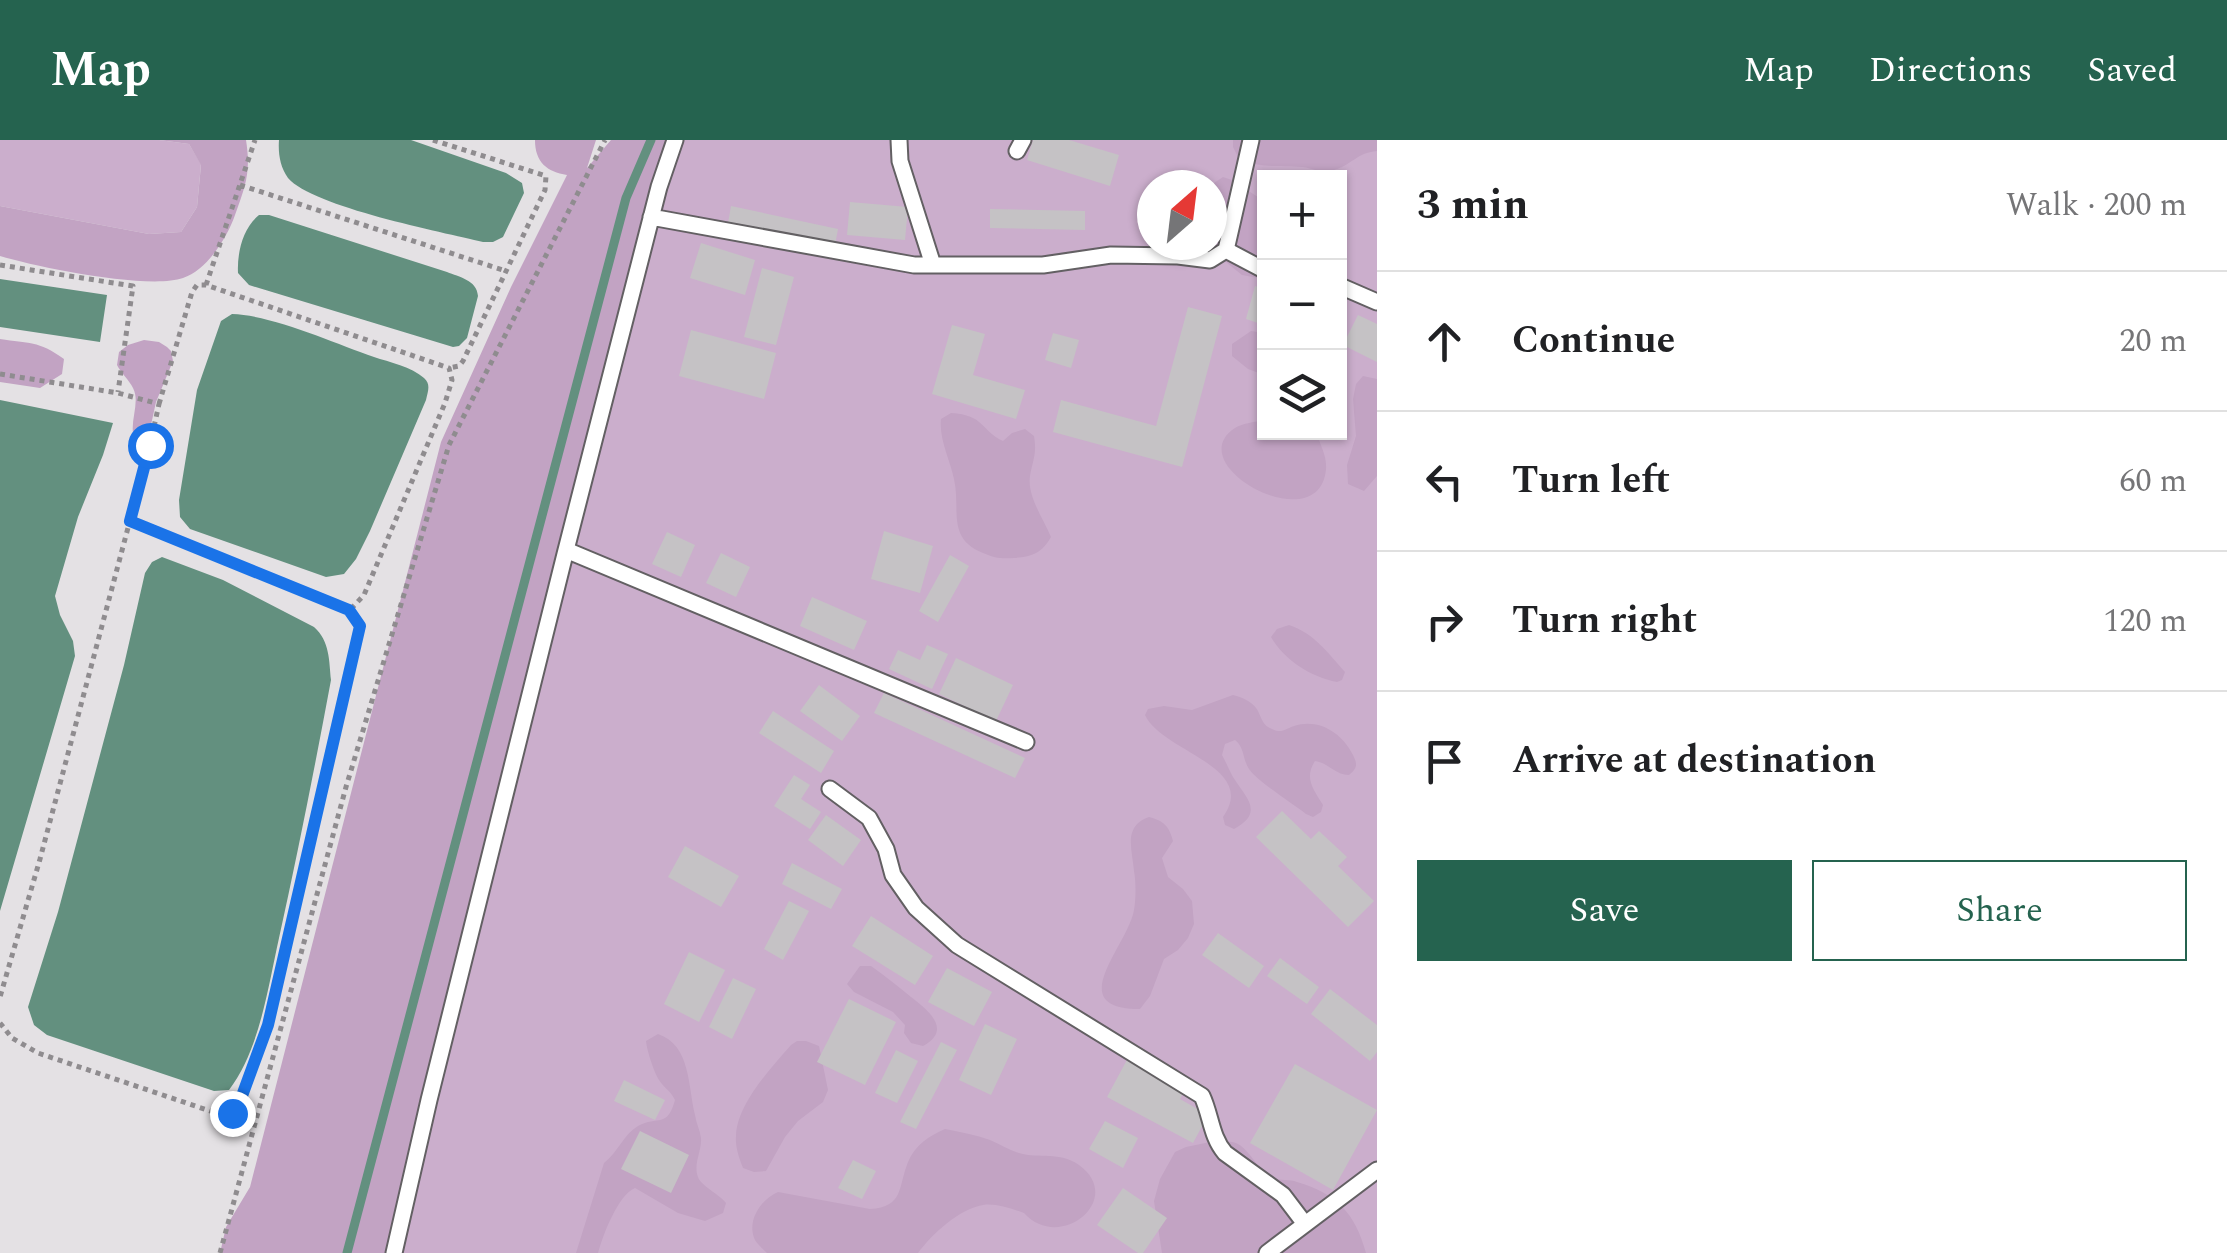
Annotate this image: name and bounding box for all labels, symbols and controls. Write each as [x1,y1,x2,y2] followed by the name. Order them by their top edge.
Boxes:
[50,34,151,107] text: Map
[1743,44,1814,97] text: Map
[1869,44,2032,97] text: Directions
[2087,44,2177,97] text: Saved
[1137,170,1227,260] north arrow
[1257,170,1347,440] map controls
[1257,170,1347,260] button: +
[1417,174,1529,237] text: 3 min
[2006,181,2187,230] text: Walk · 200 m
[1257,260,1347,350] button: −
[1512,312,1675,370] text: Continue
[1417,314,1472,369] icon: ahead
[2119,317,2187,366] text: 20 m
[1257,350,1347,440] button: layers
[128,423,174,469] route start
[1512,452,1670,510] text: Turn left
[1417,454,1472,509] icon: left
[2119,457,2187,506] text: 60 m
[1512,592,1697,650] text: Turn right
[1417,594,1472,649] icon: right
[2103,597,2187,646] text: 120 m
[1512,732,1876,790] text: Arrive at destination
[1417,734,1472,789] icon: arrive
[1417,860,1792,961] button: Save
[1812,860,2187,961] button: Share
[210,1091,256,1137] route end

